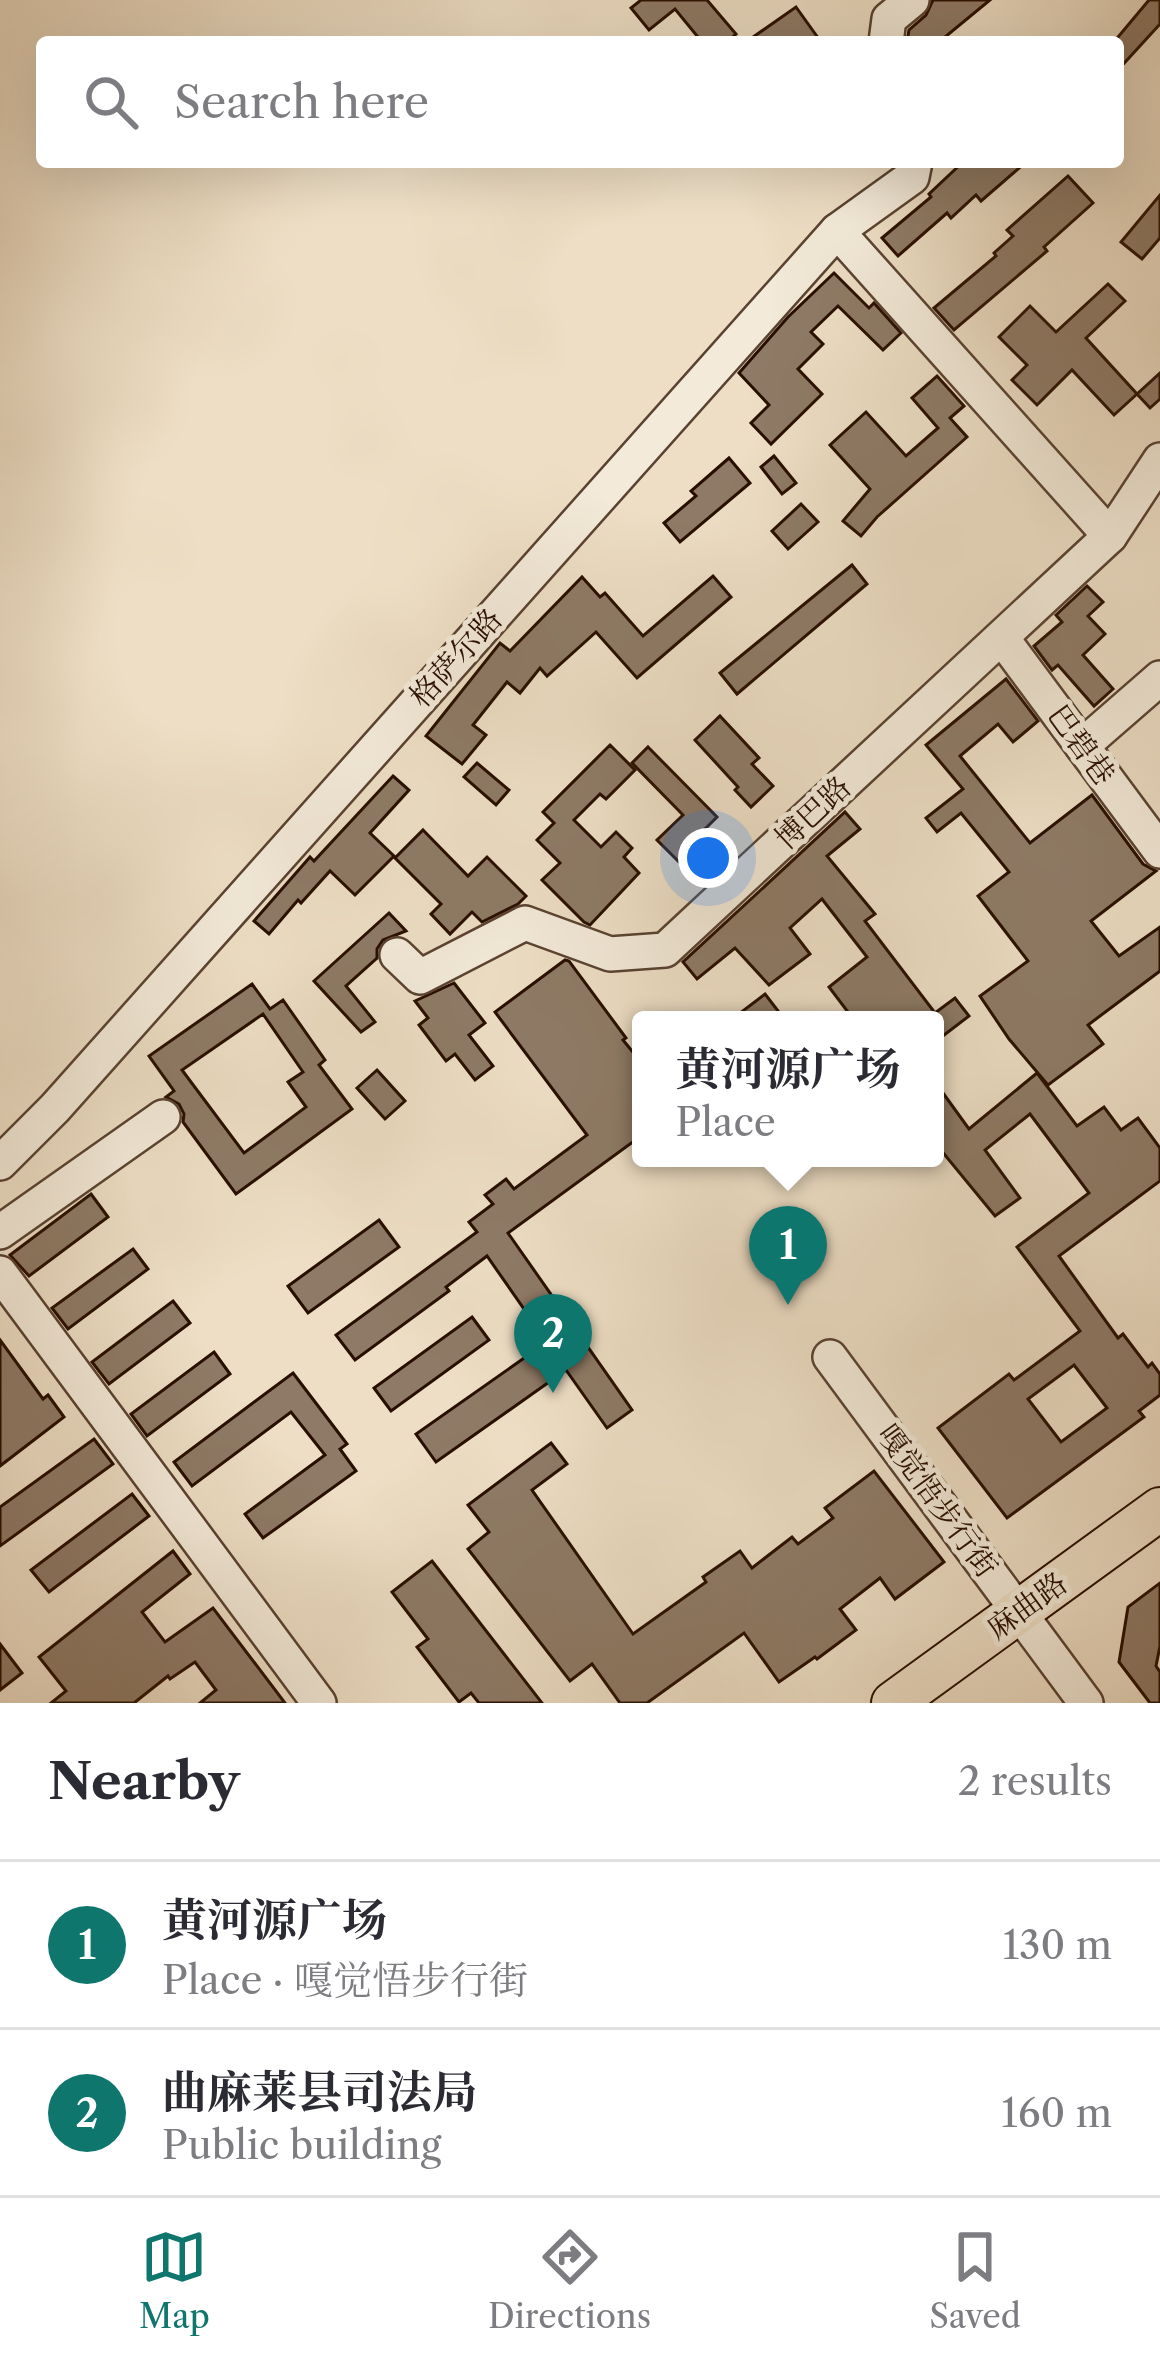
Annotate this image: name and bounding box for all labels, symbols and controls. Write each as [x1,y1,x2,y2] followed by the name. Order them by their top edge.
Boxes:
[36,36,1124,168] search box
[78,69,144,135] icon: search
[174,74,429,130] text: Search here
[402,601,510,715] street label: 格萨尔路
[1040,697,1123,792] street label: 巴碧巷
[767,768,858,857] street label: 博巴路
[678,828,738,888] your location
[632,1011,944,1167] popup
[675,1041,901,1097] text: 黄河源广场
[675,1098,776,1146] text: Place
[749,1206,827,1305] pin: 1
[514,1294,592,1393] pin: 2
[870,1417,1005,1584] street label: 嘎觉悟步行街
[979,1564,1074,1647] street label: 麻曲路
[48,1750,240,1812] text: Nearby
[958,1757,1112,1805] text: 2 results
[162,1892,387,1948] text: 黄河源广场
[78,1921,96,1969] text: 1
[1003,1921,1112,1969] text: 130 m
[162,1956,528,2004] text: Place · 嘎觉悟步行街
[162,2064,477,2120] text: 曲麻莱县司法局
[75,2089,99,2137] text: 2
[1001,2089,1112,2137] text: 160 m
[162,2121,441,2169] text: Public building
[139,2224,210,2337] tab: Map
[488,2224,651,2337] tab: Directions
[929,2224,1021,2337] tab: Saved

